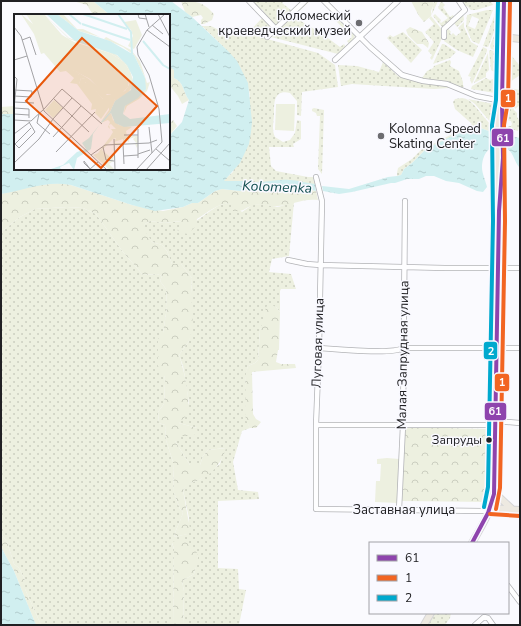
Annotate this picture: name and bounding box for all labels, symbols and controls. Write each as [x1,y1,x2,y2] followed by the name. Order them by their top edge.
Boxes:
[218,7,351,40] place label: Коломеский краеведческий музей
[14,14,170,170] inset map
[354,18,364,28] marker: Коломеский краеведческий музей
[500,89,516,108] line badge: 1
[505,91,511,106] text: 1
[389,120,481,153] place label: Kolomna Speed Skating Center
[491,128,514,147] line badge: 61
[376,131,386,141] marker: Kolomna Speed Skating Center
[496,131,510,146] text: 61
[242,176,312,198] water label: Kolomenka
[393,280,413,430] street label: Малая Запрудная улица
[307,298,329,388] street label: Луговая улица
[483,341,498,360] line badge: 2
[488,344,495,359] text: 2
[494,373,510,392] line badge: 1
[499,375,505,390] text: 1
[484,402,507,421] line badge: 61
[488,404,502,419] text: 61
[432,432,482,448] place label: Запруды
[484,435,494,445] marker: Запруды
[353,501,455,519] street label: Заставная улица
[369,542,509,614] legend
[405,550,419,566] text: 61
[405,570,412,586] text: 1
[405,590,412,606] text: 2

